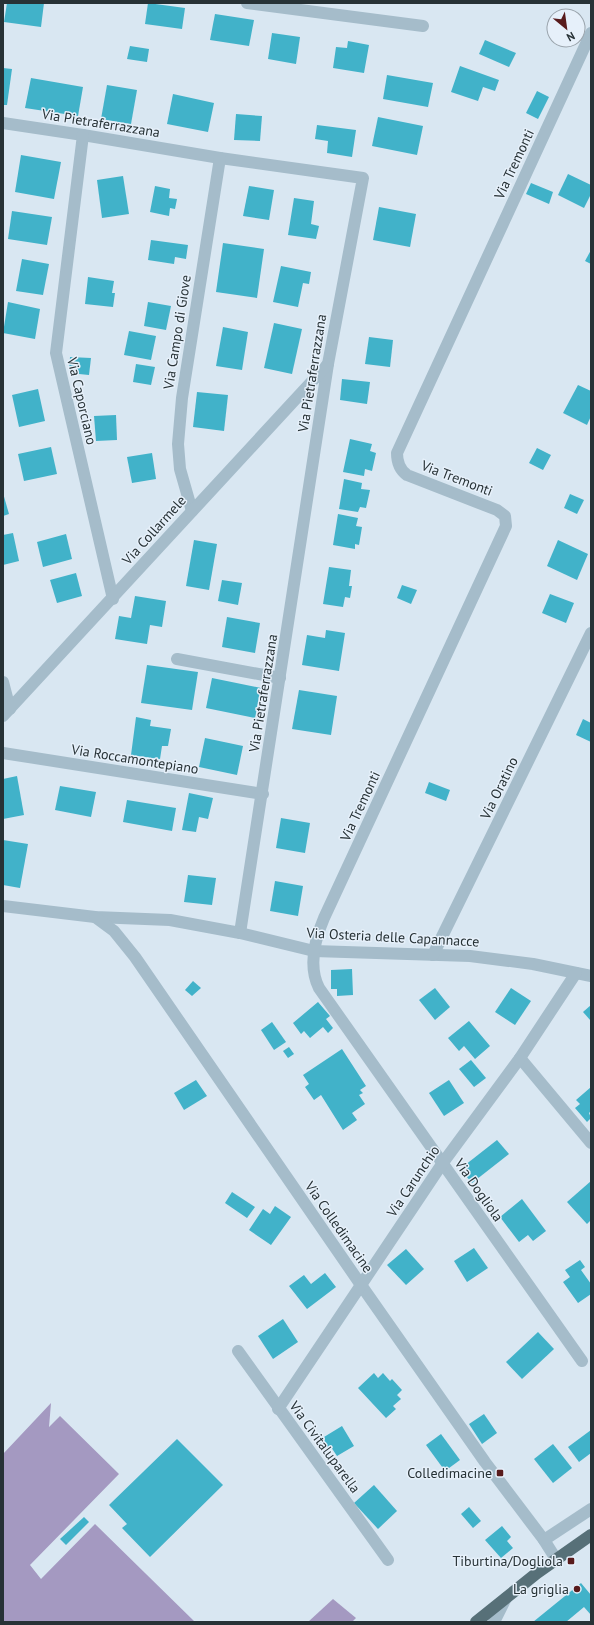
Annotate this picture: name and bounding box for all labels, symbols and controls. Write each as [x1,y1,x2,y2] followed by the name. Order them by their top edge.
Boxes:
[546,8,586,48] north arrow
[564,29,577,45] text: N
[40,105,161,141] street label: Via Pietraferrazzana
[490,126,538,203] street label: Via Tremonti
[159,273,195,392] street label: Via Campo di Giove
[294,313,330,434] street label: Via Pietraferrazzana
[63,355,101,446] street label: Via Caporciano
[418,456,495,500] street label: Via Tremonti
[118,492,190,569] street label: Via Collarmele
[245,633,281,754] street label: Via Pietraferrazzana
[69,740,200,778] street label: Via Roccamontepiano
[476,754,522,823] street label: Via Oratino
[336,768,384,845] street label: Via Tremonti
[305,923,480,951] street label: Via Osteria delle Capannacce
[382,1142,443,1221] street label: Via Carunchio
[450,1154,507,1225] street label: Via Dogliola
[300,1177,377,1276] street label: Via Colledimacine
[285,1397,364,1497] street label: Via Civitaluparella
[407,1464,492,1482] place label: Colledimacine
[495,1468,505,1478] marker: Colledimacine
[453,1552,563,1570] place label: Tiburtina/Dogliola
[566,1556,576,1566] marker: Tiburtina/Dogliola
[513,1580,569,1598] place label: La griglia
[572,1584,582,1594] marker: La griglia

